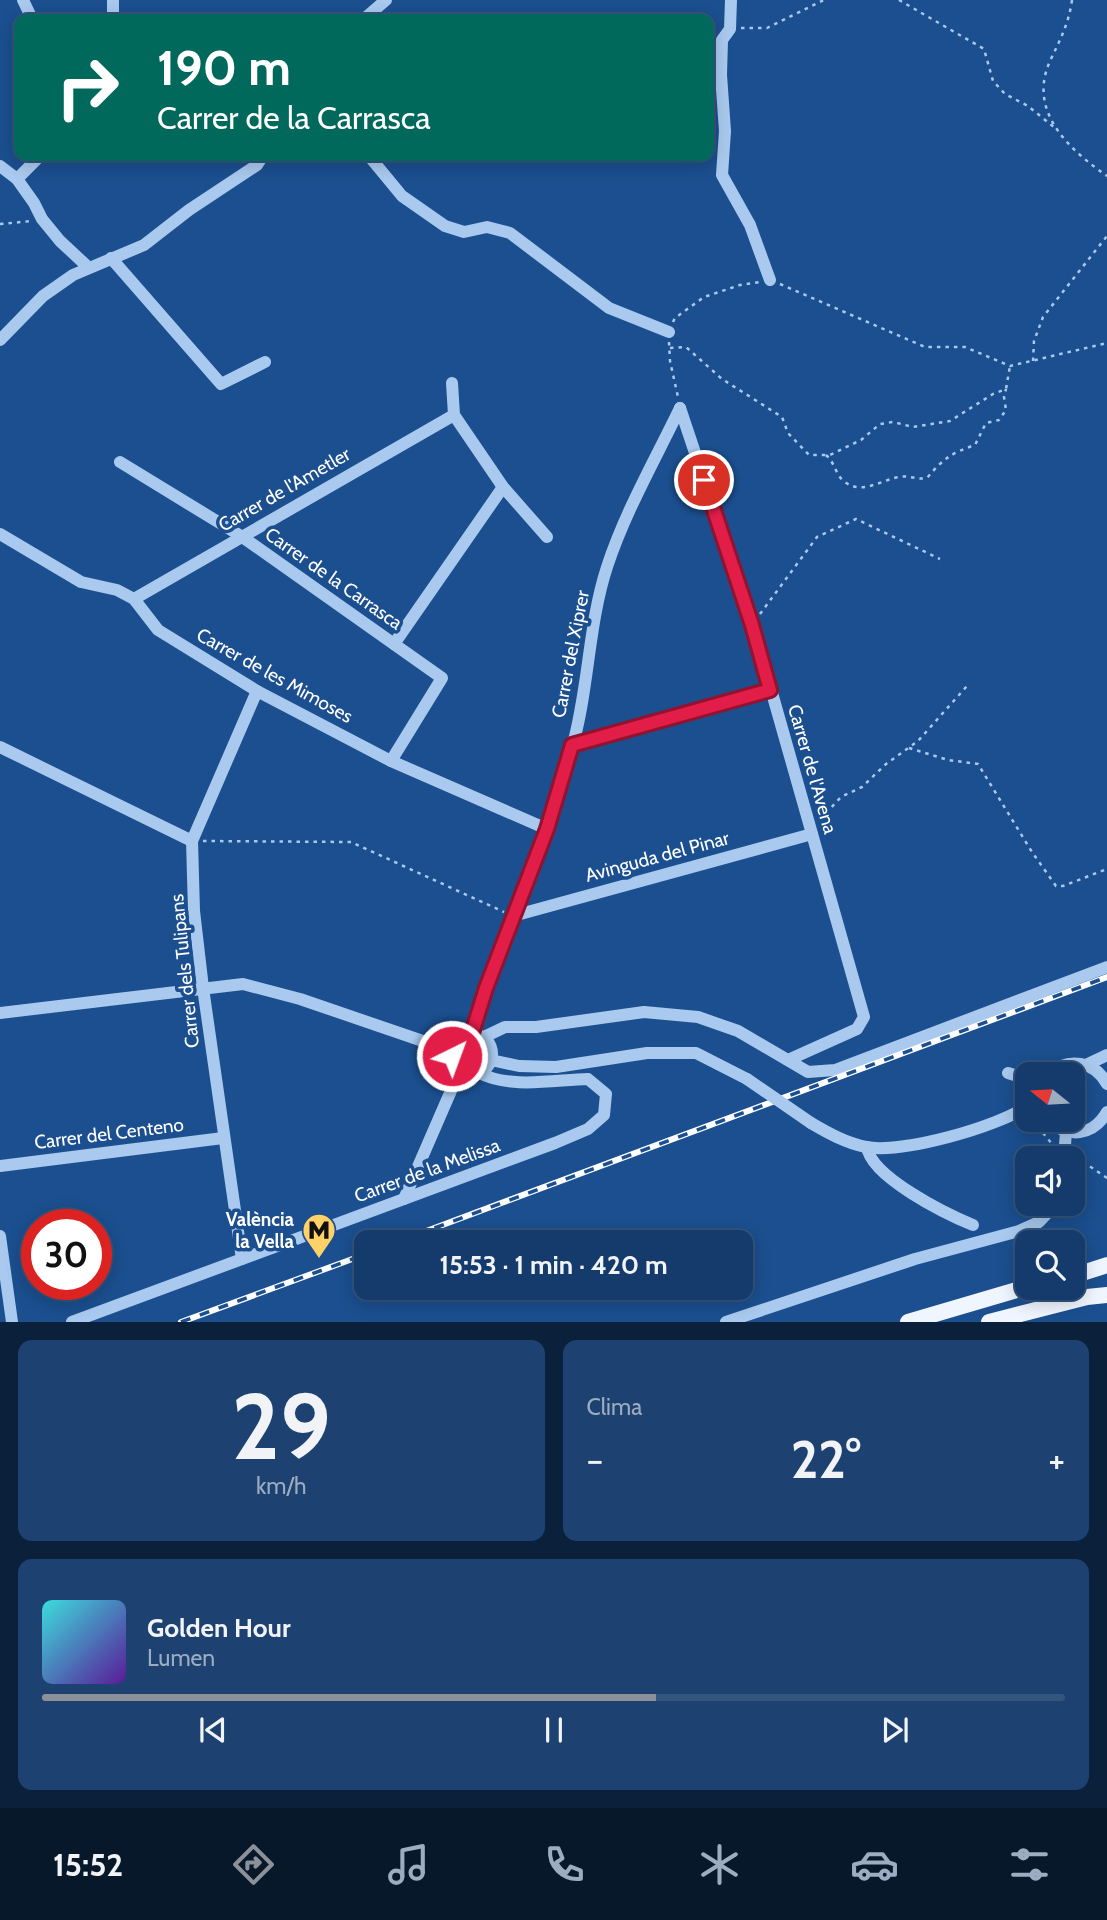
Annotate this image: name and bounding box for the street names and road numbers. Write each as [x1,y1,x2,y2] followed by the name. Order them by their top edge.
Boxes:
[214,442,354,537] street label: Carrer de l'Ametler
[261,522,407,634] street label: Carrer de la Carrasca
[547,588,594,720] street label: Carrer del Xiprer
[193,623,357,728] street label: Carrer de les Mimoses
[783,702,842,837] street label: Carrer de l'Avena
[583,826,732,887] street label: Avinguda del Pinar
[165,893,204,1049] street label: Carrer dels Tulipans
[33,1113,185,1154] street label: Carrer del Centeno
[351,1133,503,1207] street label: Carrer de la Melissa

